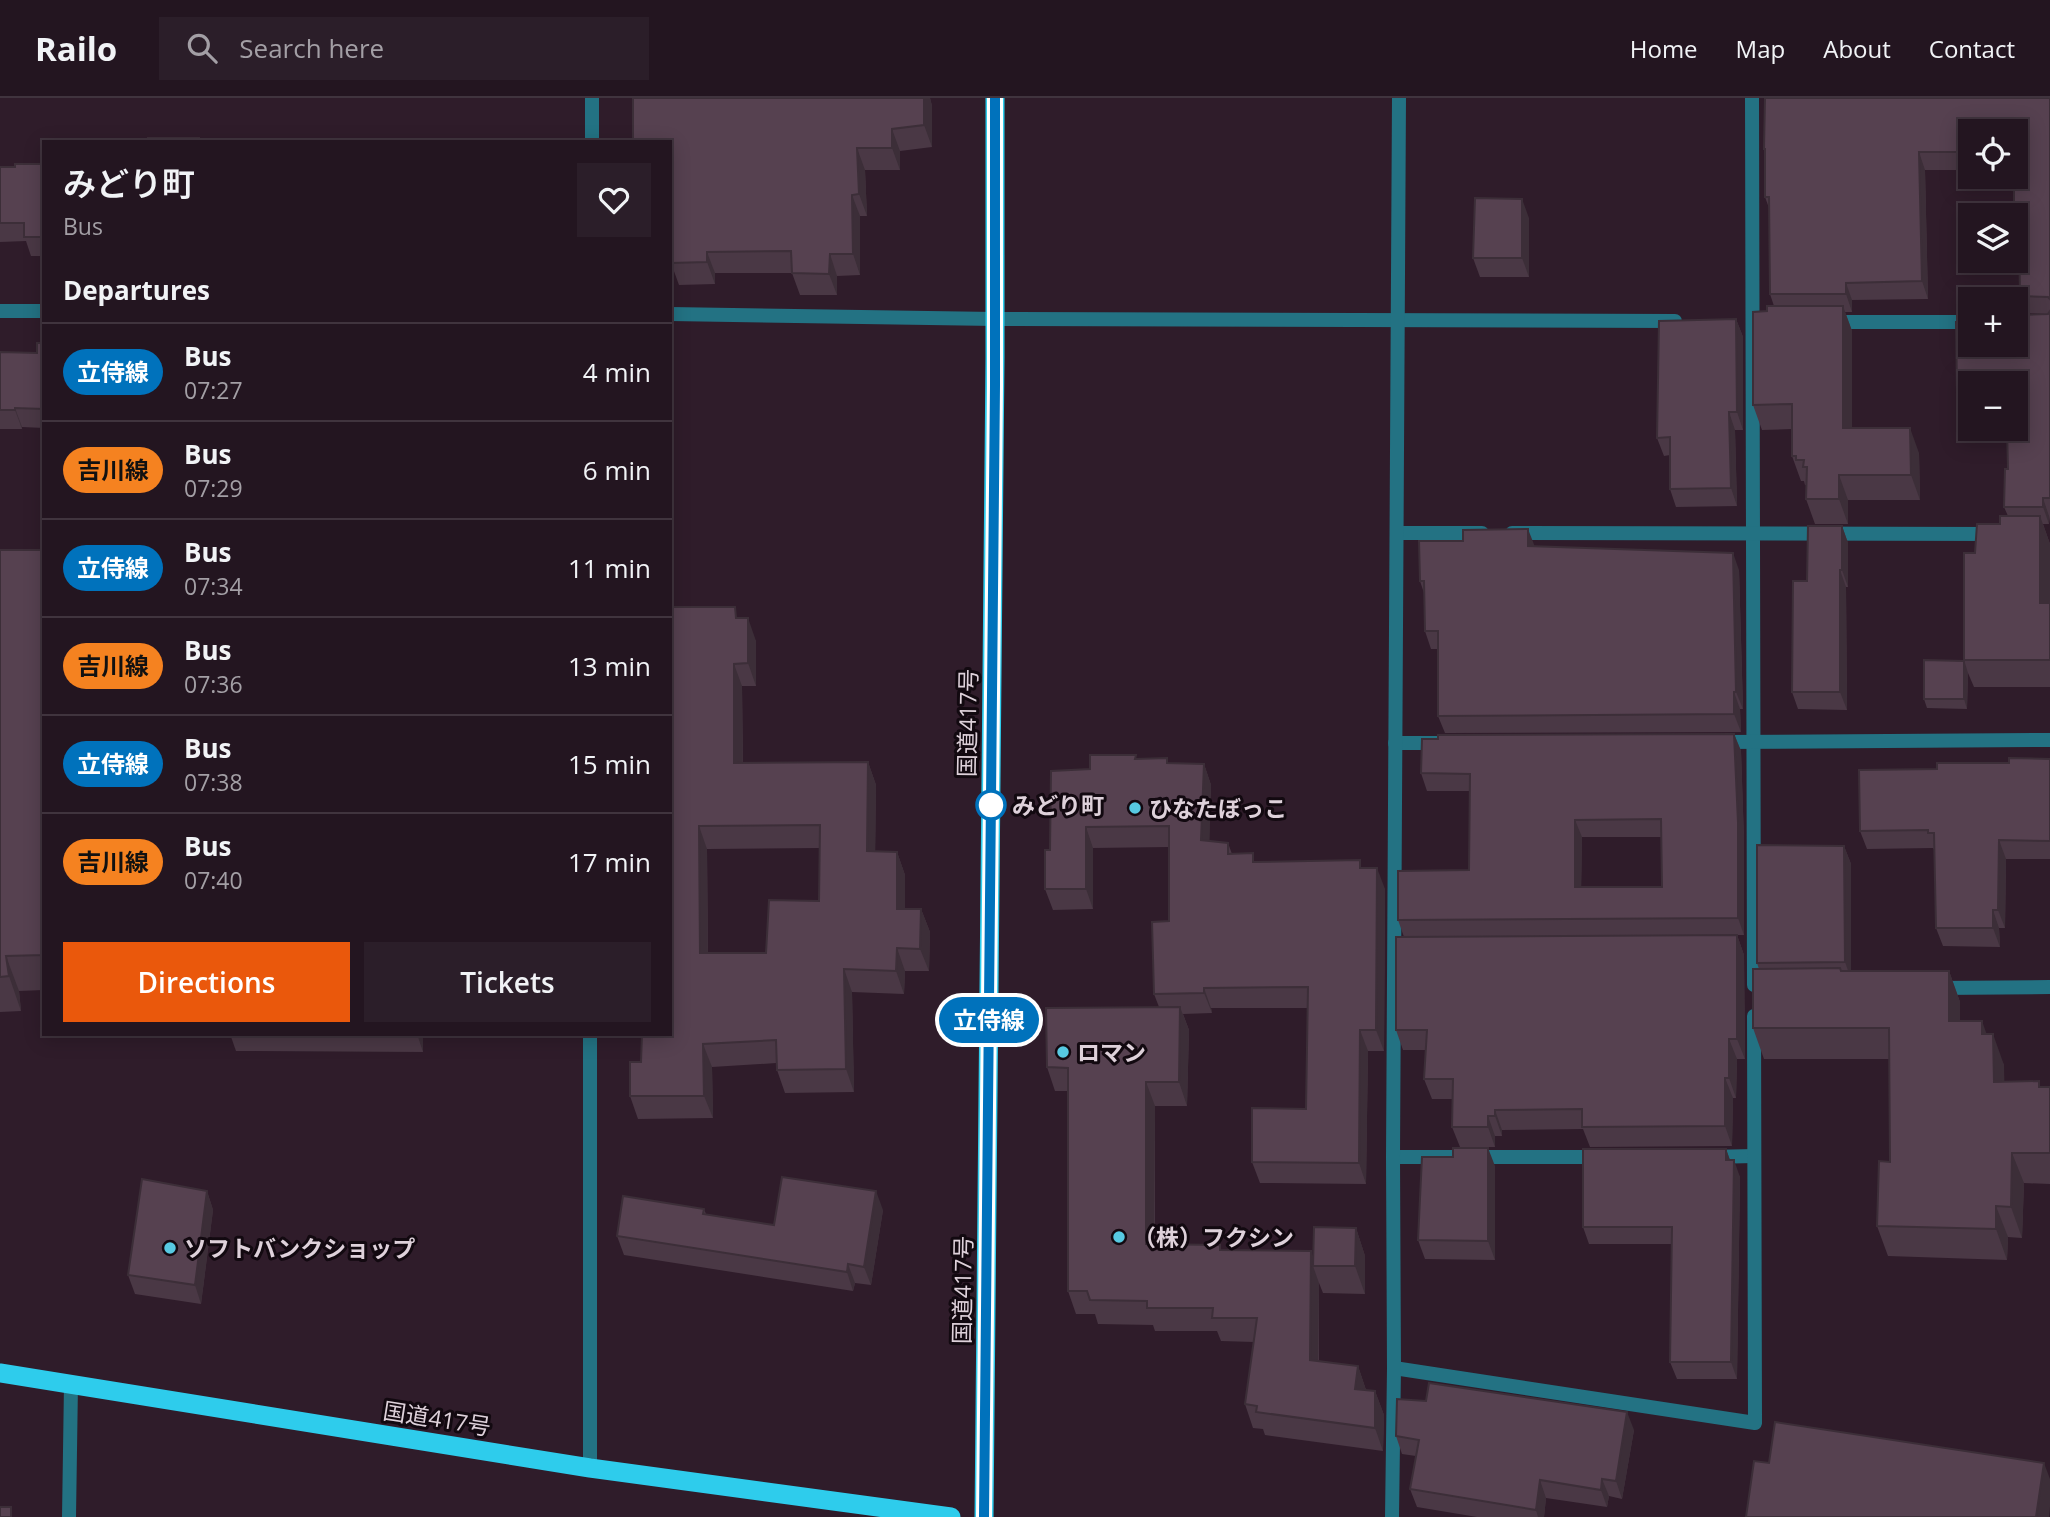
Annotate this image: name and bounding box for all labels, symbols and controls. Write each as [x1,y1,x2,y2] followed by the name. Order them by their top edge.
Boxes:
[159,17,649,80] search box
[35,26,117,71] text: Railo
[183,29,221,67] icon: search
[239,30,384,66] text: Search here
[1630,32,1698,65] text: Home
[1736,32,1785,65] text: Map
[1823,32,1891,65] text: About
[1929,32,2015,65] text: Contact
[1958,119,2028,441] map controls
[1958,119,2028,189] button: locate
[63,161,195,206] text: みどり町
[577,163,651,237] button: heart
[1958,203,2028,273] button: layers
[63,210,103,242] text: Bus
[63,272,210,308] text: Departures
[1958,287,2028,357] button: +
[184,338,231,374] text: Bus
[583,354,651,390] text: 4 min
[77,355,149,388] text: 立侍線
[1958,371,2028,441] button: −
[184,374,243,406] text: 07:27
[184,436,231,472] text: Bus
[583,452,651,488] text: 6 min
[77,453,149,486] text: 吉川線
[184,472,243,504] text: 07:29
[184,534,231,570] text: Bus
[568,550,651,586] text: 11 min
[77,551,149,584] text: 立侍線
[184,570,243,602] text: 07:34
[184,632,231,668] text: Bus
[568,648,651,684] text: 13 min
[77,649,149,682] text: 吉川線
[184,668,243,700] text: 07:36
[950,669,984,777] street label: 国道417号
[184,730,231,766] text: Bus
[568,746,651,782] text: 15 min
[77,747,149,780] text: 立侍線
[184,766,243,798] text: 07:38
[1012,789,1104,821] place label: みどり町
[976,790,1006,820] marker: みどり町
[1149,792,1287,824] place label: ひなたぼっこ
[1127,800,1143,816] marker: ひなたぼっこ
[184,828,231,864] text: Bus
[568,844,651,880] text: 17 min
[77,845,149,878] text: 吉川線
[184,864,243,896] text: 07:40
[63,942,350,1022] button: Directions
[364,942,651,1022] button: Tickets
[949,997,1029,1043] line badge: 立侍線
[953,1003,1025,1036] text: 立侍線
[1077,1036,1146,1068] place label: ロマン
[1055,1044,1071,1060] marker: ロマン
[1133,1221,1294,1253] place label: （株）フクシン
[1111,1229,1127,1245] marker: （株）フクシン
[184,1232,415,1264] place label: ソフトバンクショップ
[945,1236,979,1344] street label: 国道417号
[162,1240,178,1256] marker: ソフトバンクショップ
[381,1394,493,1442] street label: 国道417号

